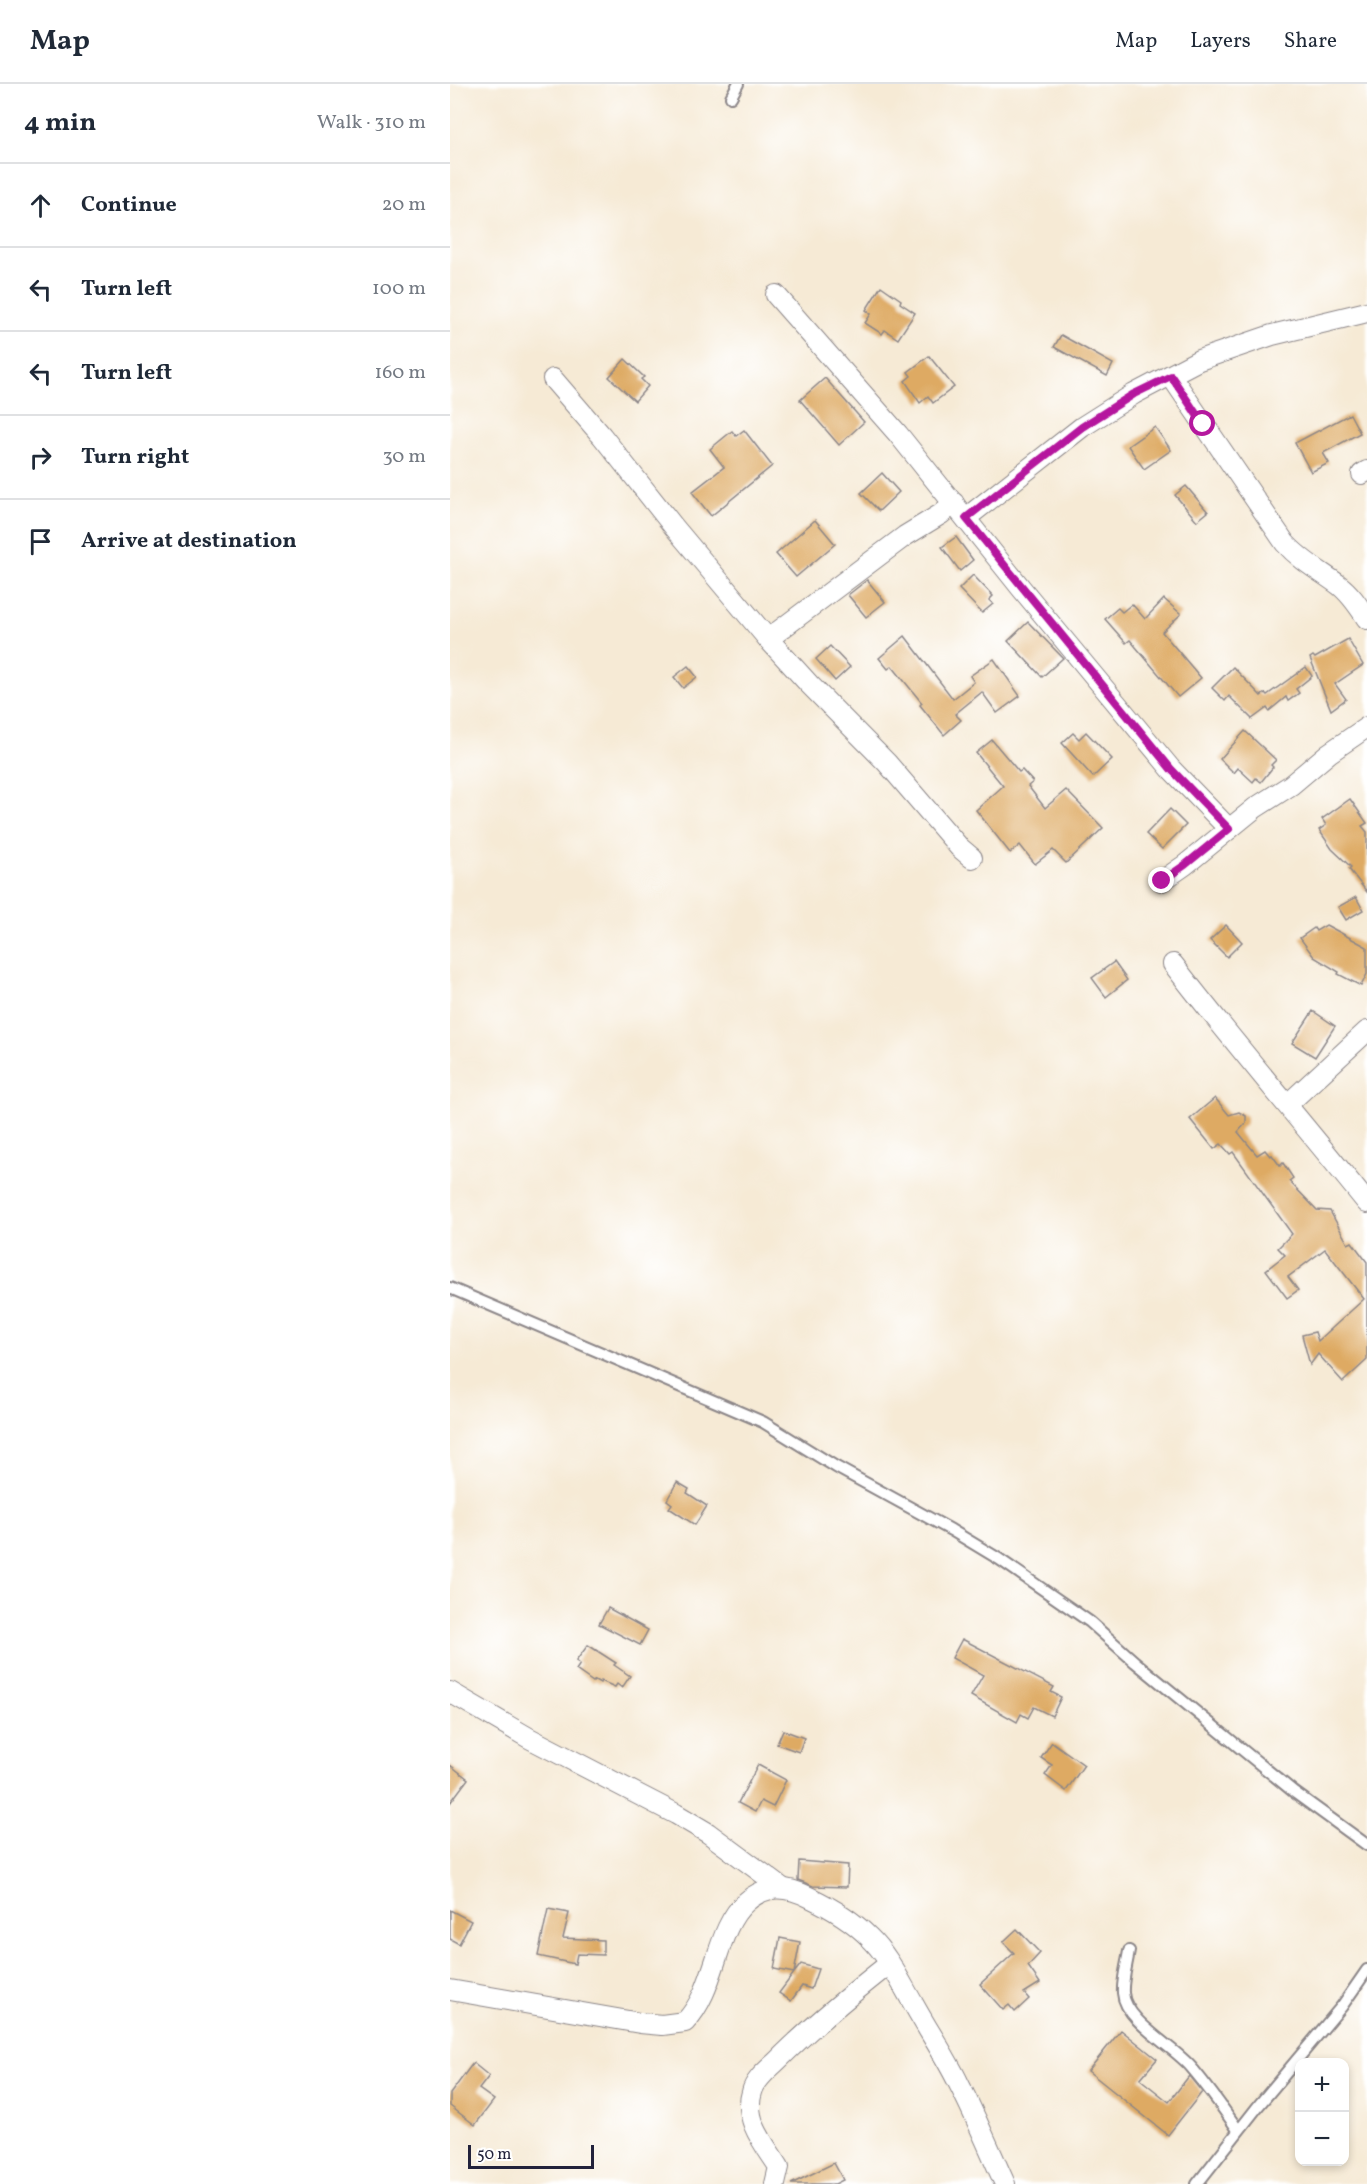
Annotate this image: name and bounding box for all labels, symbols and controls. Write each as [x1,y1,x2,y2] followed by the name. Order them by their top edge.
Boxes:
[30,22,90,61] text: Map
[1115,27,1157,56] text: Map
[1190,27,1251,56] text: Layers
[1284,27,1337,56] text: Share
[24,105,96,141] text: 4 min
[317,109,426,137] text: Walk · 310 m
[24,189,57,222] icon: ahead
[81,190,177,221] text: Continue
[382,191,426,219] text: 20 m
[24,273,57,306] icon: left
[81,274,172,305] text: Turn left
[372,275,426,303] text: 100 m
[24,357,57,390] icon: left
[81,358,172,389] text: Turn left
[374,359,426,387] text: 160 m
[1189,410,1215,436] route start
[24,441,57,474] icon: right
[81,442,189,473] text: Turn right
[382,443,426,471] text: 30 m
[24,525,57,558] icon: arrive
[81,526,297,557] text: Arrive at destination
[1148,867,1174,893] route end
[1295,2058,1349,2166] map controls
[1295,2058,1349,2112] button: +
[1295,2112,1349,2166] button: −
[468,2142,594,2170] scale bar
[477,2144,511,2166] text: 50 m

